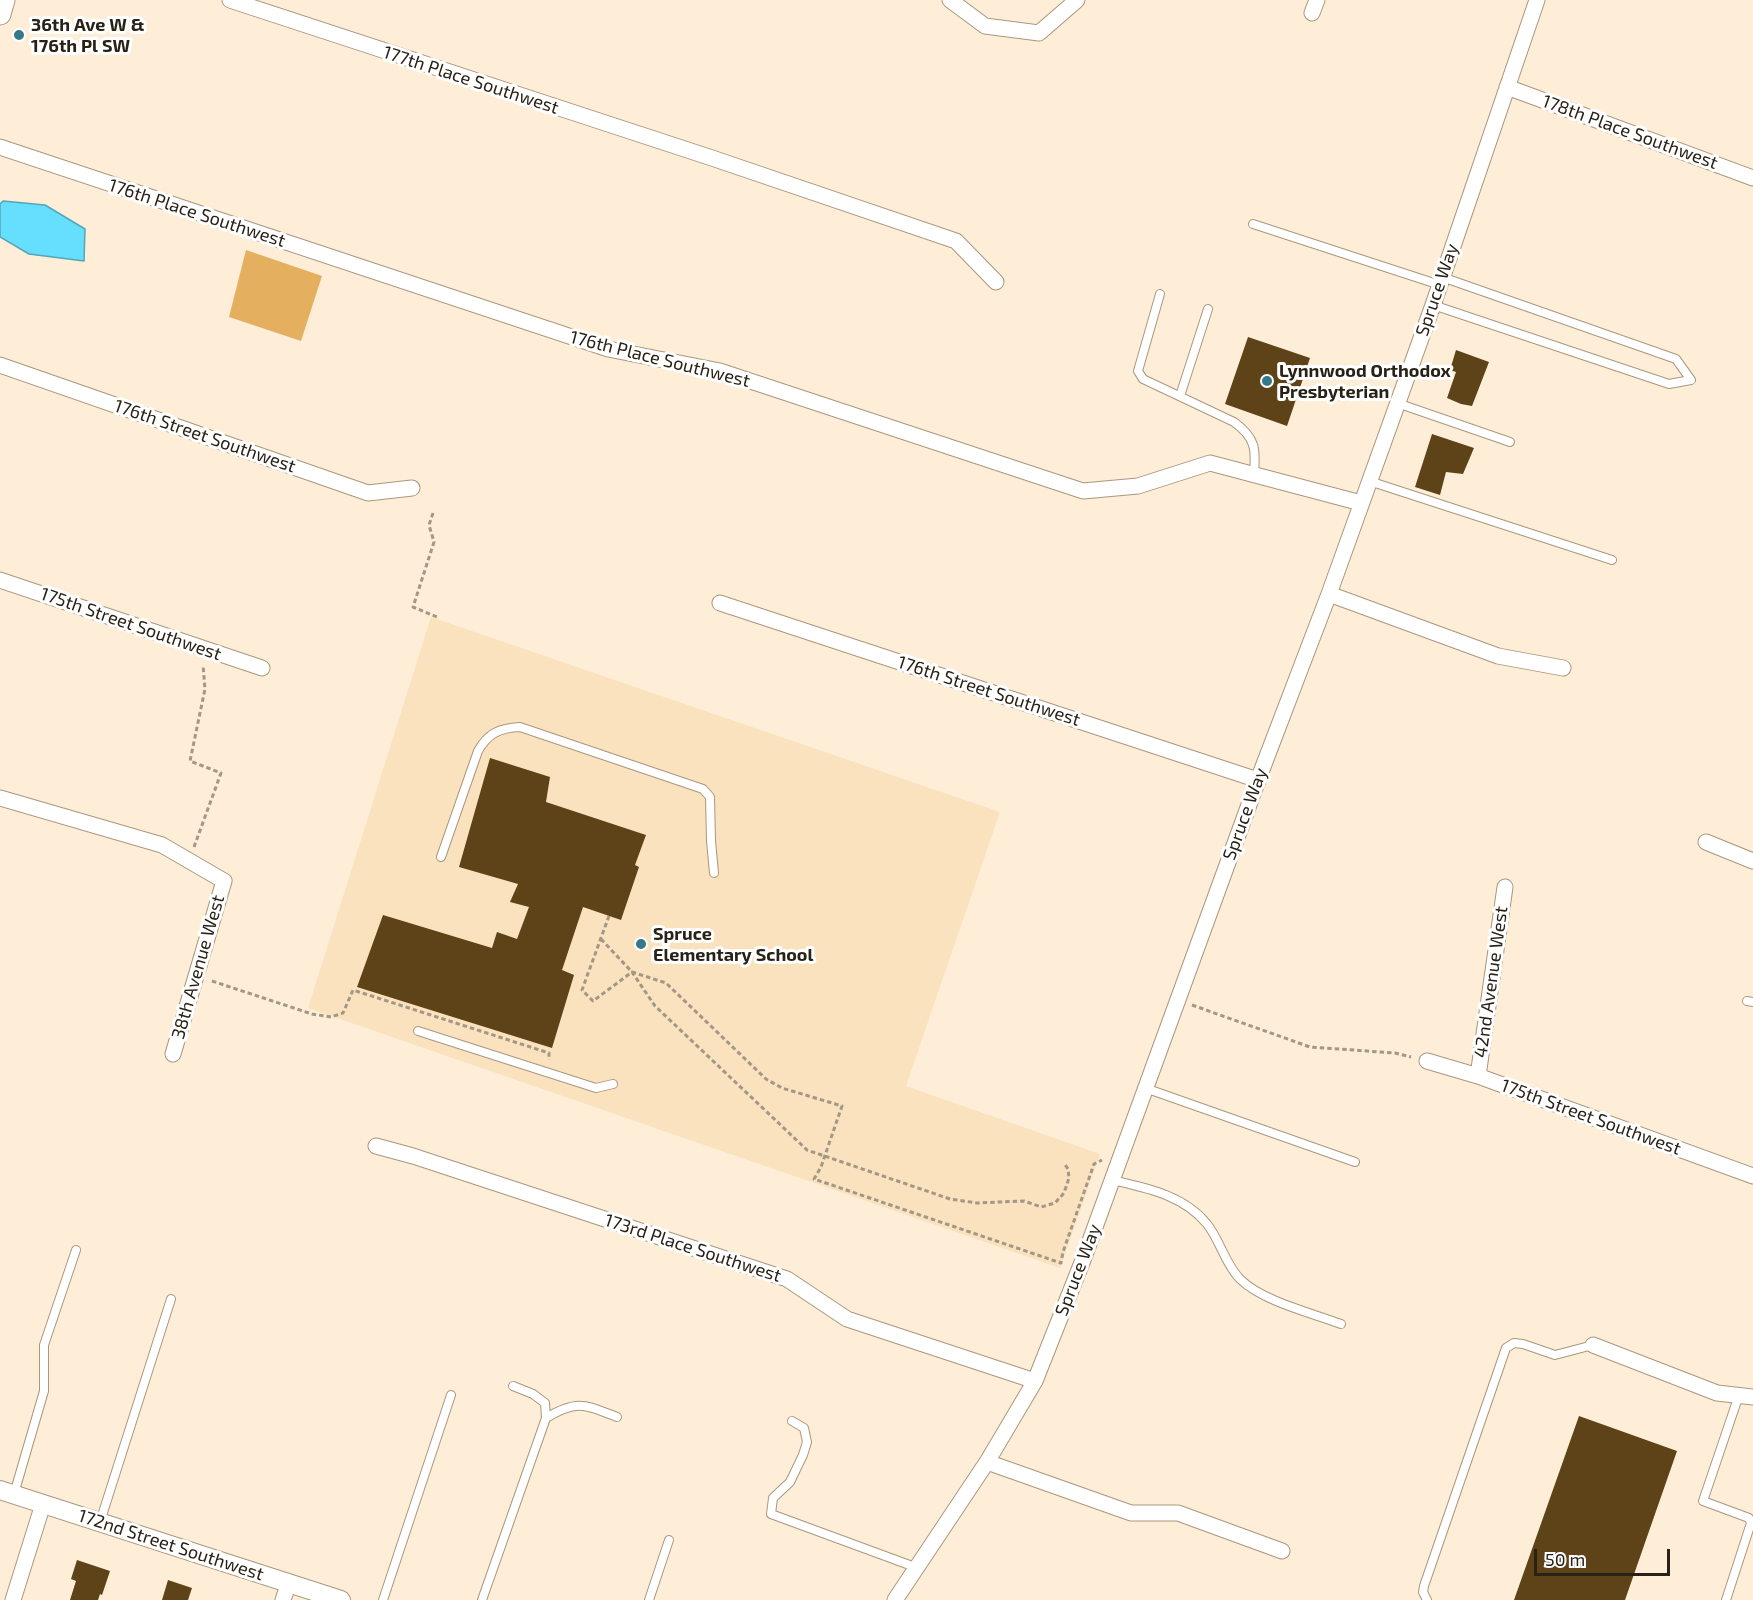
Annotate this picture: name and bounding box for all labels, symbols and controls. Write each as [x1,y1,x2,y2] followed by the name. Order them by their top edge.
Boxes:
[31,14,145,57] place label: 36th Ave W & 176th Pl SW
[12,28,26,42] marker: 36th Ave W & 176th Pl SW
[380,41,562,119] street label: 177th Place Southwest
[1539,90,1721,174] street label: 178th Place Southwest
[106,174,288,252] street label: 176th Place Southwest
[1411,241,1463,339] street label: Spruce Way
[568,326,752,392] street label: 176th Place Southwest
[1279,360,1451,403] place label: Lynnwood Orthodox Presbyterian
[1260,374,1274,388] marker: Lynnwood Orthodox Presbyterian
[111,395,299,477] street label: 176th Street Southwest
[38,583,224,665] street label: 175th Street Southwest
[895,651,1083,731] street label: 176th Street Southwest
[1218,765,1272,863] street label: Spruce Way
[167,892,229,1042] street label: 38th Avenue West
[1470,905,1512,1059] street label: 42nd Avenue West
[653,923,813,966] place label: Spruce Elementary School
[634,937,648,951] marker: Spruce Elementary School
[1498,1074,1684,1160] street label: 175th Street Southwest
[602,1209,784,1287] street label: 173rd Place Southwest
[1051,1221,1105,1319] street label: Spruce Way
[76,1505,266,1585] street label: 172nd Street Southwest
[1537,1537,1674,1575] scale bar
[1545,1548,1585,1570] text: 50 m

